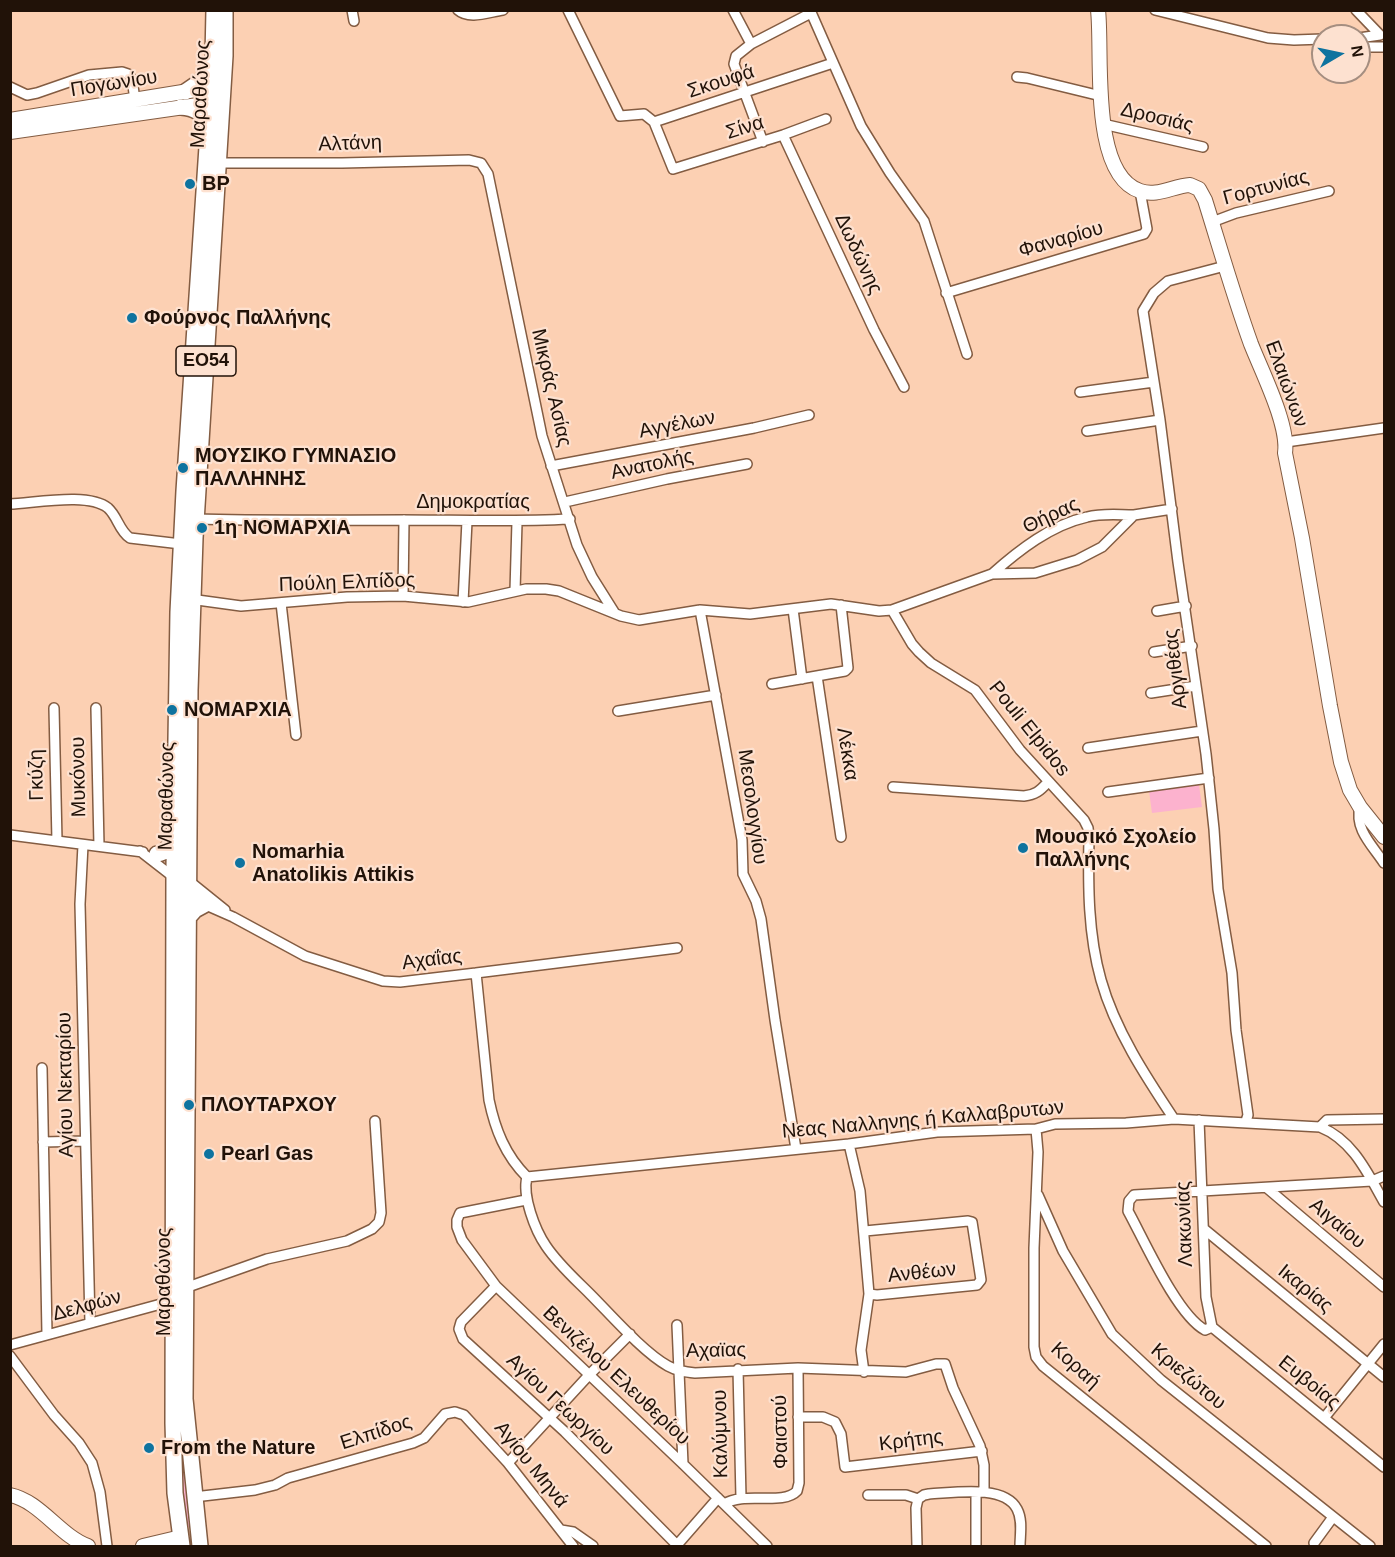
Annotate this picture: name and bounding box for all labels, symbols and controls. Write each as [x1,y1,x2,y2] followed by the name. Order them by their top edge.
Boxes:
[1311,24,1371,84] north arrow
[186,39,216,149] street label: Μαραθώνος
[1348,44,1367,58] text: N
[685,60,757,104] street label: Σκουφά
[69,65,159,103] street label: Πογωνίου
[1118,98,1196,138] street label: Δροσιάς
[723,111,767,145] street label: Σίνα
[318,131,382,157] street label: Αλτάνη
[1221,165,1311,211] street label: Γορτυνίας
[202,172,230,196] place label: BP
[183,177,197,191] marker: BP
[829,210,887,298] street label: Δωδώνης
[1016,216,1106,264] street label: Φαναρίου
[144,306,331,330] place label: Φούρνος Παλλήνης
[125,311,139,325] marker: Φούρνος Παλλήνης
[526,327,576,449] street label: Μικράς Ασίας
[1259,337,1313,431] street label: Ελαιώνων
[176,346,236,376] road number: ΕΟ54
[637,406,717,444] street label: Αγγέλων
[195,444,396,491] place label: ΜΟΥΣΙΚΟ ΓΥΜΝΑΣΙΟ ΠΑΛΛΗΝΗΣ
[609,445,695,485] street label: Ανατολής
[176,461,190,475] marker: ΜΟΥΣΙΚΟ ΓΥΜΝΑΣΙΟ ΠΑΛΛΗΝΗΣ
[416,490,530,514] street label: Δημοκρατίας
[1019,493,1083,539] street label: Θήρας
[214,516,351,540] place label: 1η ΝΟΜΑΡΧΙΑ
[195,521,209,535] marker: 1η ΝΟΜΑΡΧΙΑ
[278,569,416,597] street label: Πούλη Ελπίδος
[1159,628,1193,710] street label: Αργιθέας
[983,677,1075,781] street label: Pouli Elpidos
[184,698,292,722] place label: ΝΟΜΑΡΧΙΑ
[165,703,179,717] marker: ΝΟΜΑΡΧΙΑ
[831,726,863,782] street label: Λέκκα
[66,737,92,817] street label: Μυκόνου
[154,741,180,851] street label: Μαραθώνος
[732,748,772,866] street label: Μεσολογγίου
[25,749,49,801] street label: Γκύζη
[1035,825,1196,872] place label: Μουσικό Σχολείο Παλλήνης
[252,840,414,887] place label: Nomarhia Anatolikis Attikis
[1016,841,1030,855] marker: Μουσικό Σχολείο Παλλήνης
[233,856,247,870] marker: Nomarhia Anatolikis Attikis
[401,944,463,976] street label: Αχαΐας
[53,1012,79,1158] street label: Αγίου Νεκταρίου
[201,1093,337,1117] place label: ΠΛΟΥΤΑΡΧΟΥ
[781,1096,1065,1144] street label: Νεας Nαλληνης ή Καλλαβρυτων
[182,1098,196,1112] marker: ΠΛΟΥΤΑΡΧΟΥ
[221,1142,313,1166] place label: Pearl Gas
[202,1147,216,1161] marker: Pearl Gas
[1172,1181,1198,1267] street label: Λακωνίας
[1304,1194,1370,1254] street label: Αιγαίου
[152,1228,176,1336] street label: Μαραθώνος
[887,1257,957,1289] street label: Ανθέων
[1273,1260,1337,1318] street label: Ικαρίας
[50,1285,124,1327] street label: Δελφών
[537,1301,695,1451] street label: Βενιζέλου Ελευθερίου
[686,1338,746,1364] street label: Αχαϊας
[1045,1338,1105,1394] street label: Κοραή
[1146,1339,1230,1415] street label: Κριεζώτου
[501,1349,619,1461] street label: Αγίου Γεωργίου
[1273,1351,1345,1415] street label: Ευβοίας
[708,1389,734,1479] street label: Καλύμνου
[768,1395,794,1469] street label: Φαιστού
[337,1410,415,1456] street label: Ελπίδος
[489,1417,573,1513] street label: Αγίου Μηνά
[878,1425,944,1457] street label: Κρήτης
[161,1436,315,1460] place label: From the Nature
[142,1441,156,1455] marker: From the Nature

